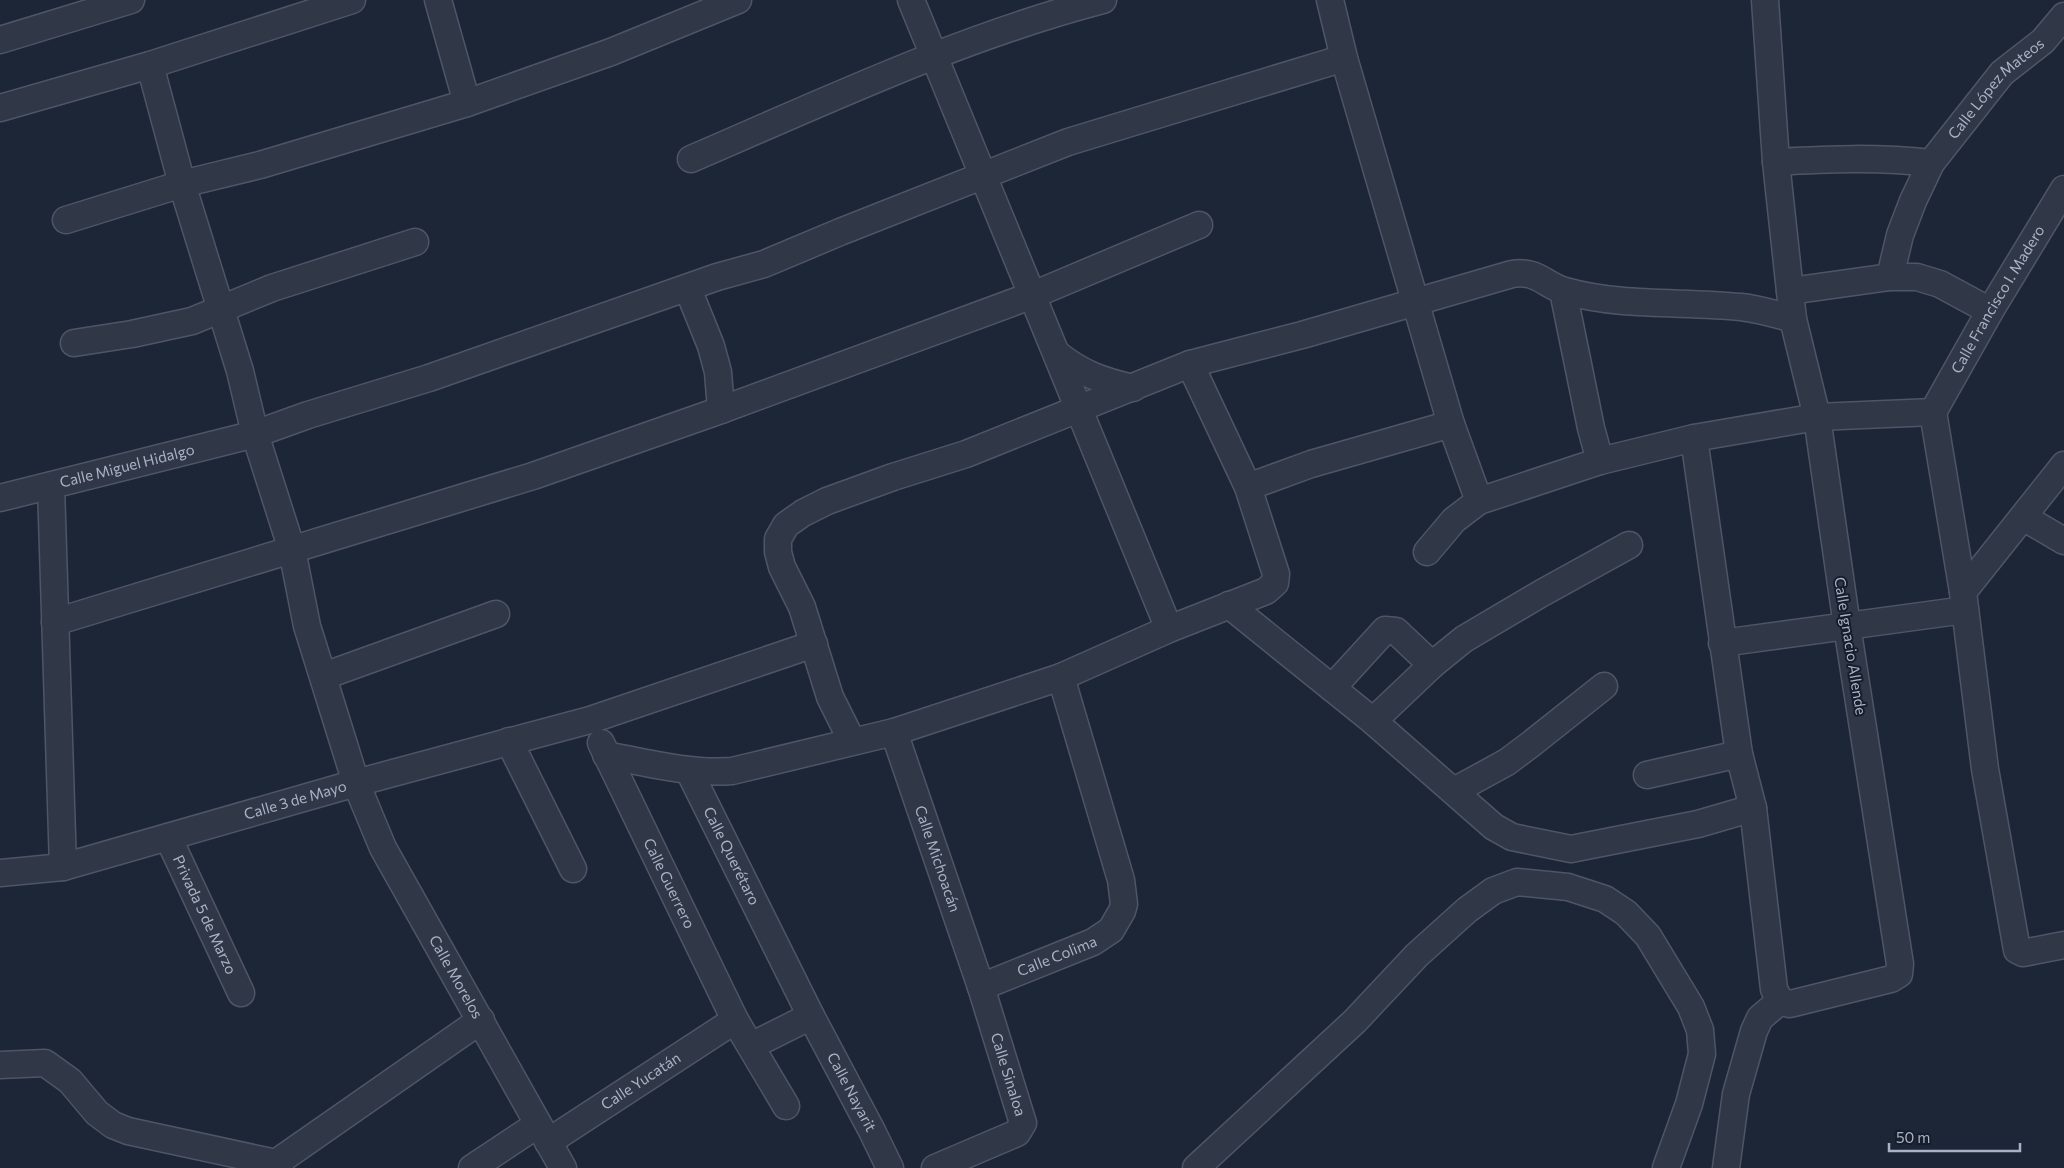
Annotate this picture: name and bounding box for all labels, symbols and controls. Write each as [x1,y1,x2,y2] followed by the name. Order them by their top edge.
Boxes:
[1944,33,2047,142] street label: Calle López Mateos
[1947,222,2048,376] street label: Calle Francisco I. Madero
[58,440,196,491] street label: Calle Miguel Hidalgo
[1831,576,1871,716] street label: Calle Ignacio Allende
[242,776,348,823] street label: Calle 3 de Mayo
[912,803,965,914] street label: Calle Michoacán
[700,804,764,908] street label: Calle Querétaro
[640,835,699,931] street label: Calle Guerrero
[170,852,241,977] street label: Privada 5 de Marzo
[1014,931,1099,980] street label: Calle Colima
[426,932,487,1022] street label: Calle Morelos
[988,1030,1030,1118] street label: Calle Sinaloa
[597,1048,684,1113] street label: Calle Yucatán
[824,1049,881,1134] street label: Calle Nayarit
[1889,1120,2020,1152] scale bar
[1896,1128,1930,1146] text: 50 m

